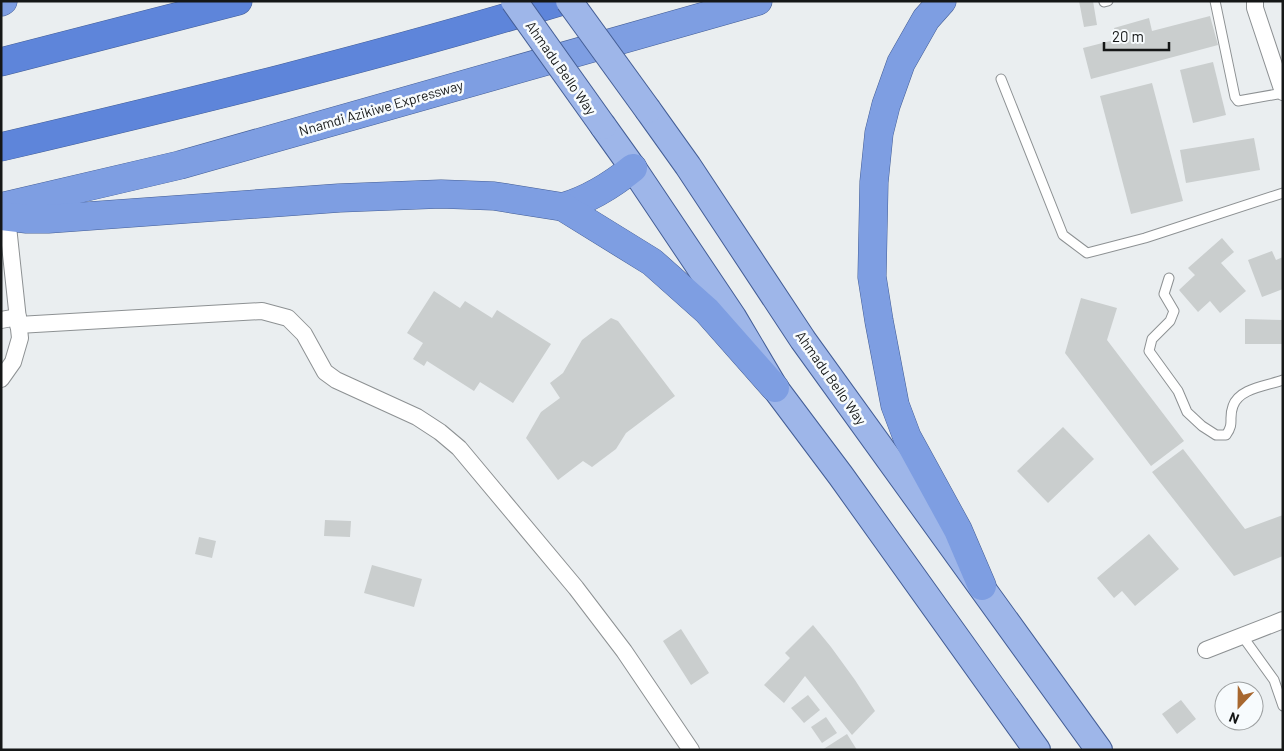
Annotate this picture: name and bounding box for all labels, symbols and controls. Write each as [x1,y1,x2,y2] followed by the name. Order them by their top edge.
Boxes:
[523,17,601,118] street label: Ahmadu Bello Way
[1104,20,1169,52] scale bar
[1112,27,1144,45] text: 20 m
[297,76,466,139] street label: Nnamdi Azikiwe Expressway
[793,327,871,428] street label: Ahmadu Bello Way
[1214,681,1264,731] north arrow
[1226,709,1241,728] text: N

